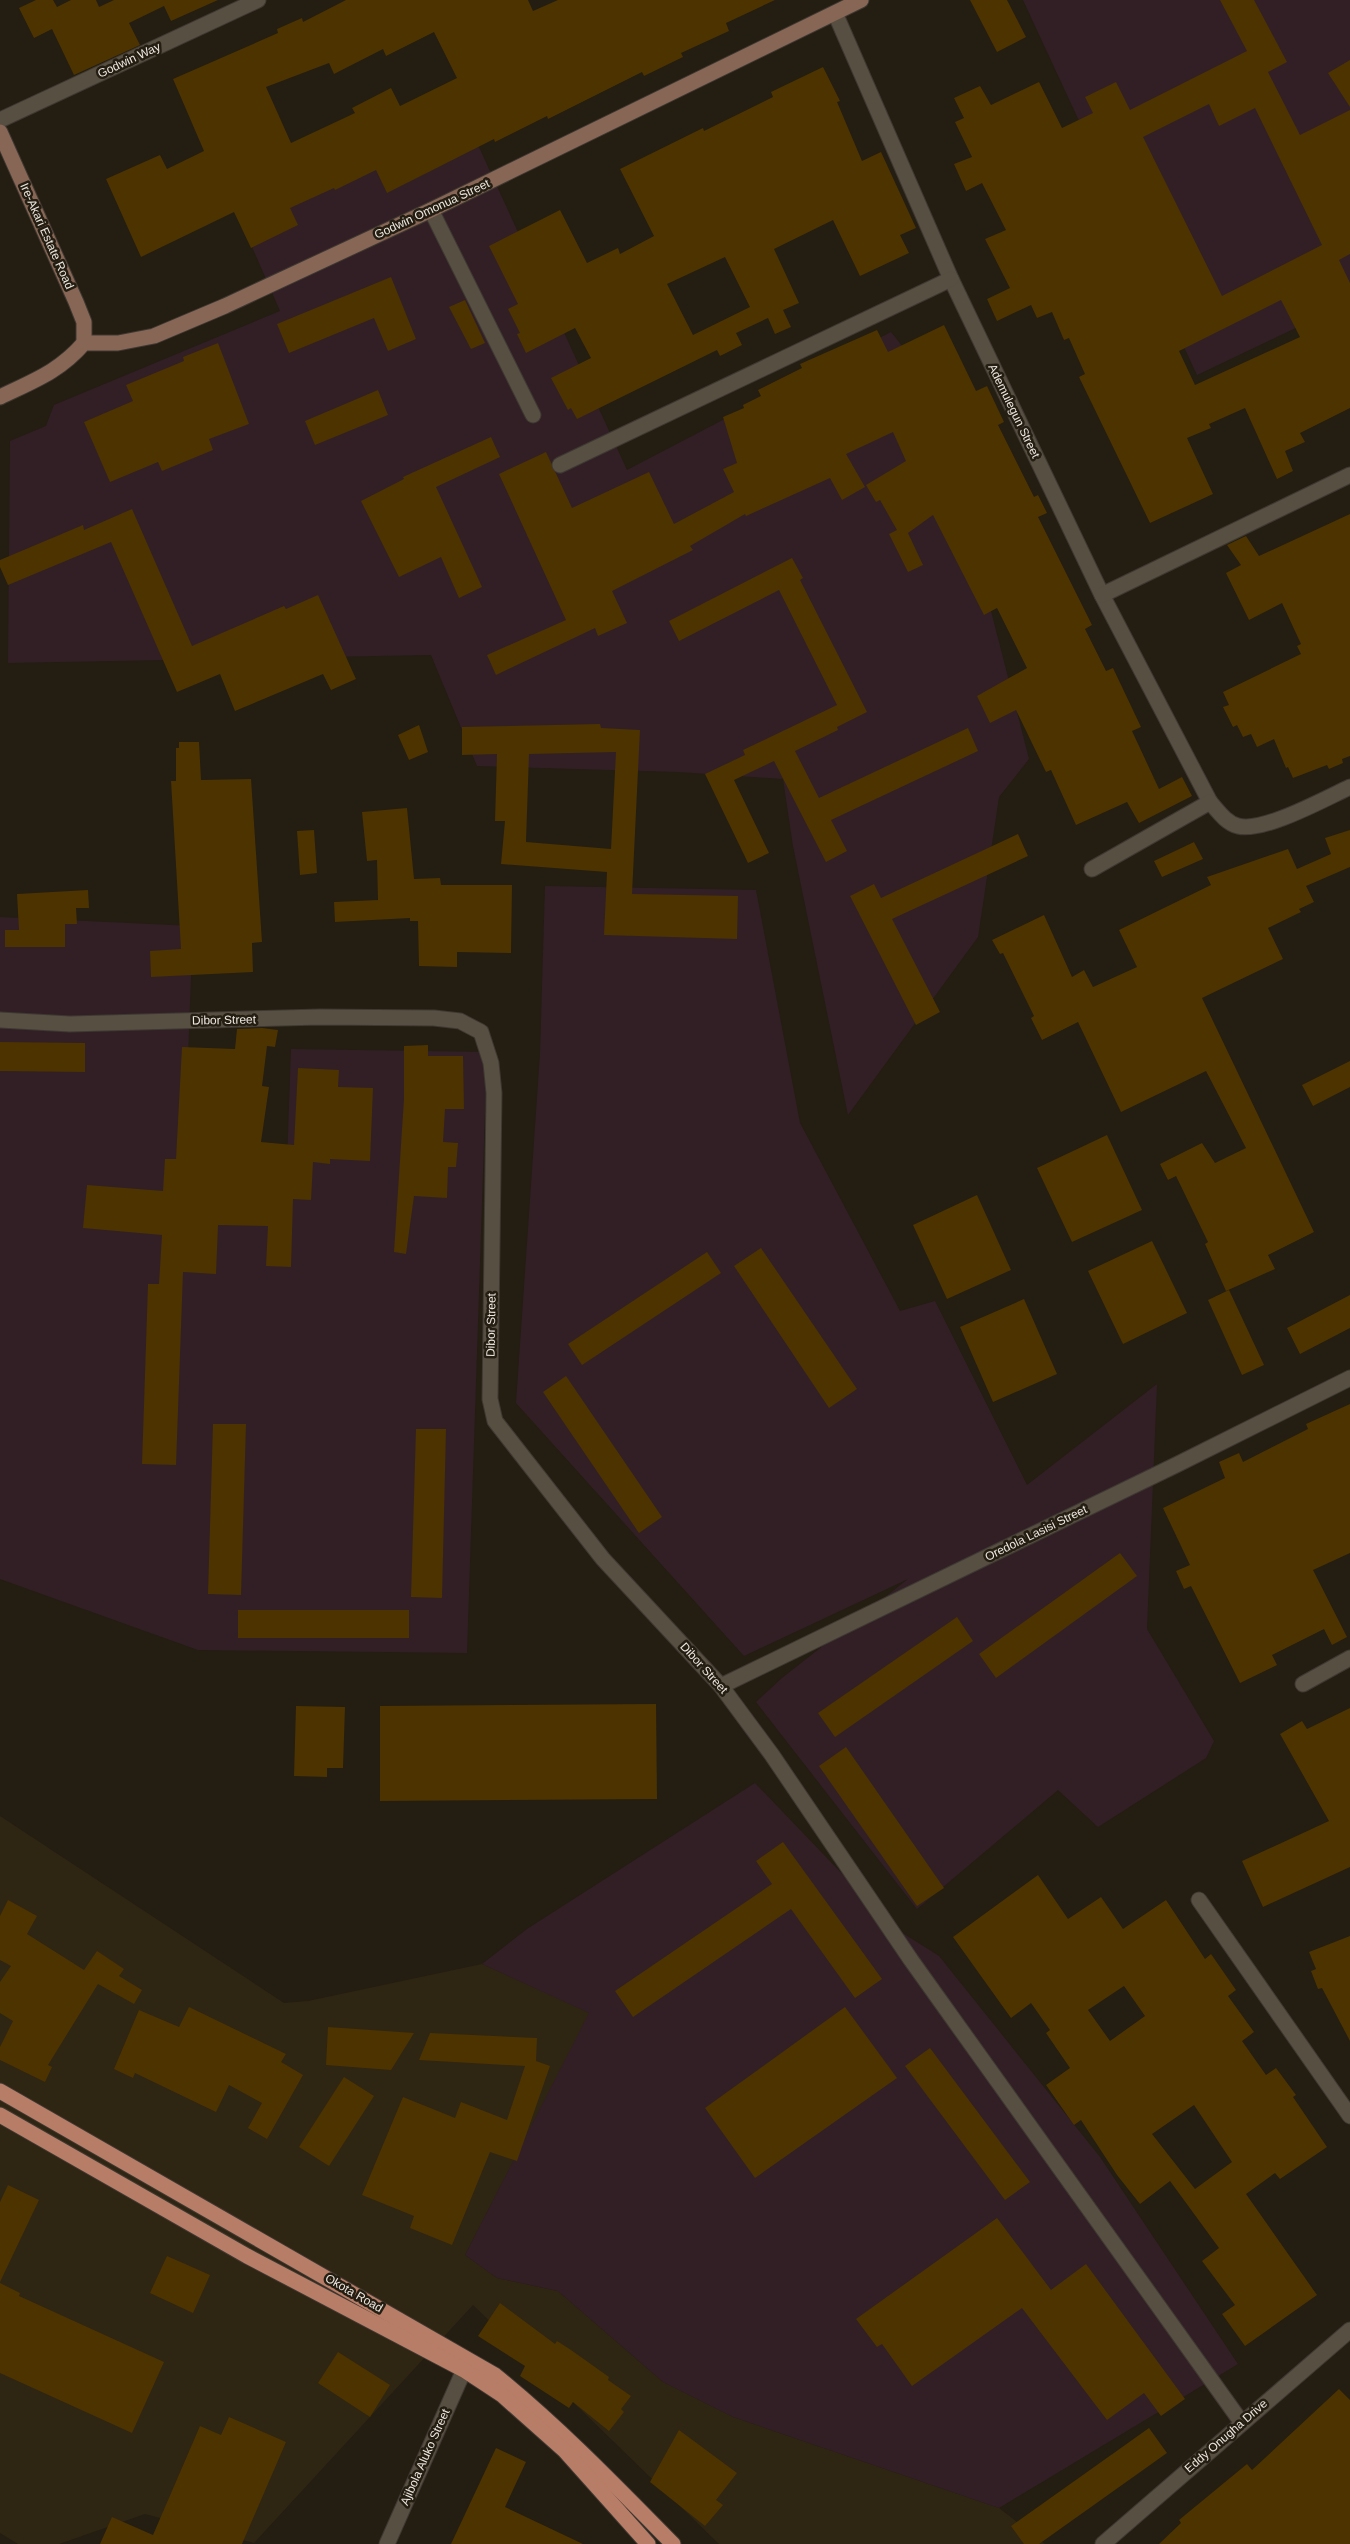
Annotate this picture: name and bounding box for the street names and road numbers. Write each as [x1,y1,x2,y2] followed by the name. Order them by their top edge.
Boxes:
[95,39,163,81] street label: Godwin Way
[372,176,492,242] street label: Godwin Omonua Street
[17,181,77,291] street label: Ire-Akari Estate Road
[985,362,1043,461] street label: Ademulegun Street
[192,1012,257,1028] street label: Dibor Street
[483,1292,499,1357] street label: Dibor Street
[983,1502,1090,1564] street label: Oredola Lasisi Street
[677,1640,731,1697] street label: Dibor Street
[323,2271,385,2315] street label: Okota Road
[1182,2396,1270,2476] street label: Eddy Onugha Drive
[397,2406,453,2507] street label: Ajibola Aluko Street

